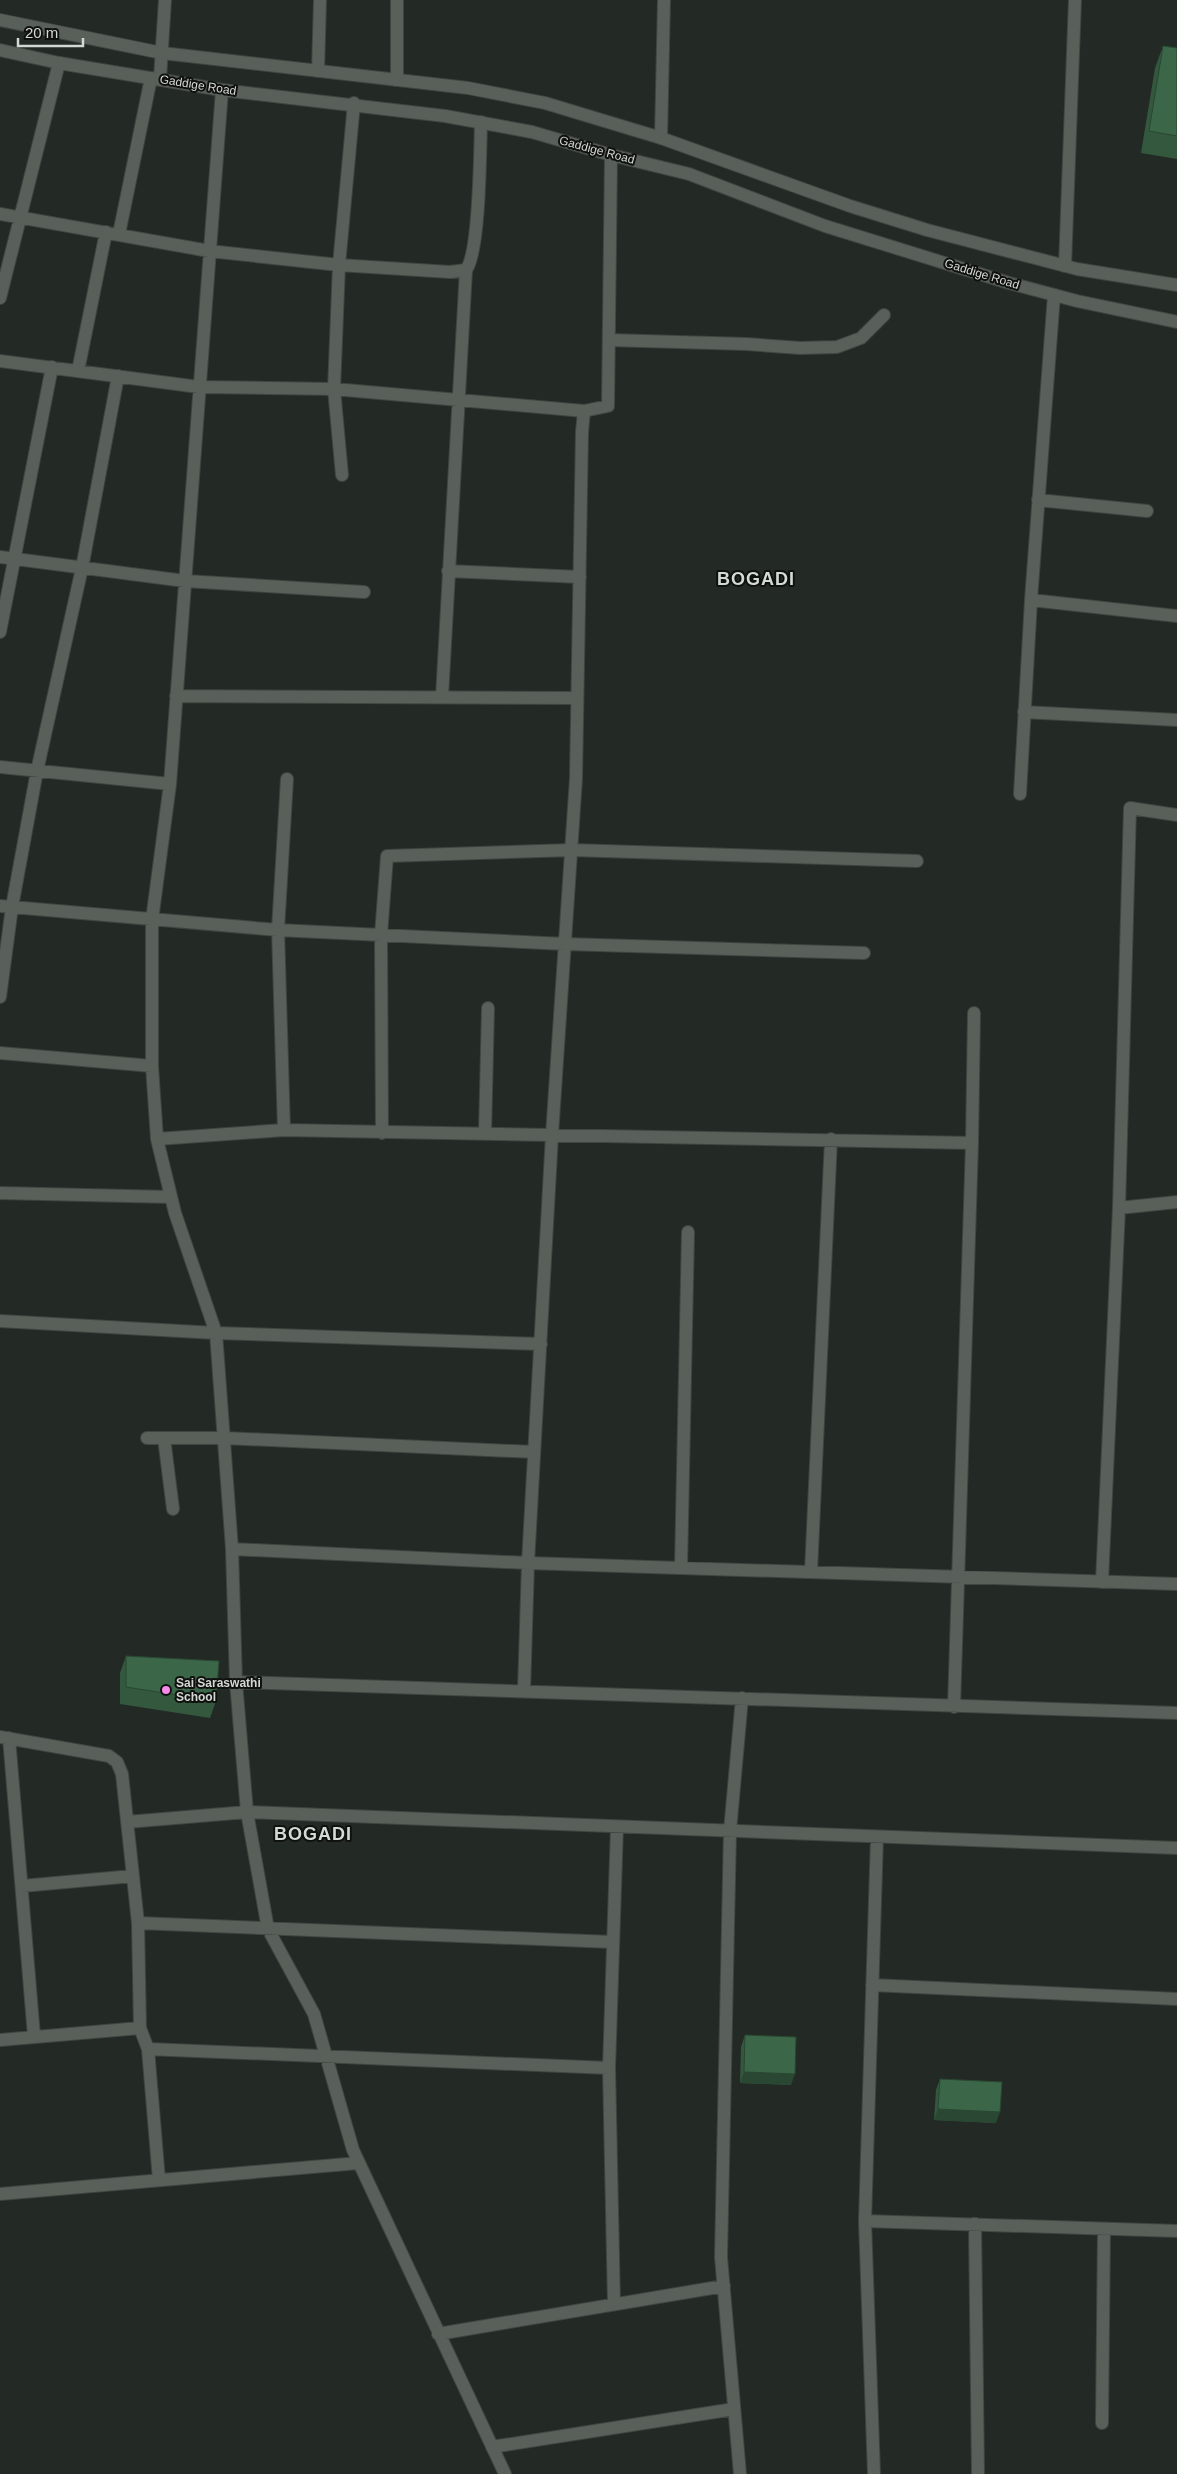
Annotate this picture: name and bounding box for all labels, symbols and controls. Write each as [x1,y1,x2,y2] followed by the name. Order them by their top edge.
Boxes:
[18,15,82,47] scale bar
[25,24,58,41] text: 20 m
[159,72,237,98] street label: Gaddige Road
[558,133,636,167] street label: Gaddige Road
[943,256,1021,292] street label: Gaddige Road
[717,569,795,589] district label: BOGADI
[176,1676,261,1704] place label: Sai Saraswathi School
[160,1684,172,1696] marker: Sai Saraswathi School
[274,1824,352,1844] district label: BOGADI

